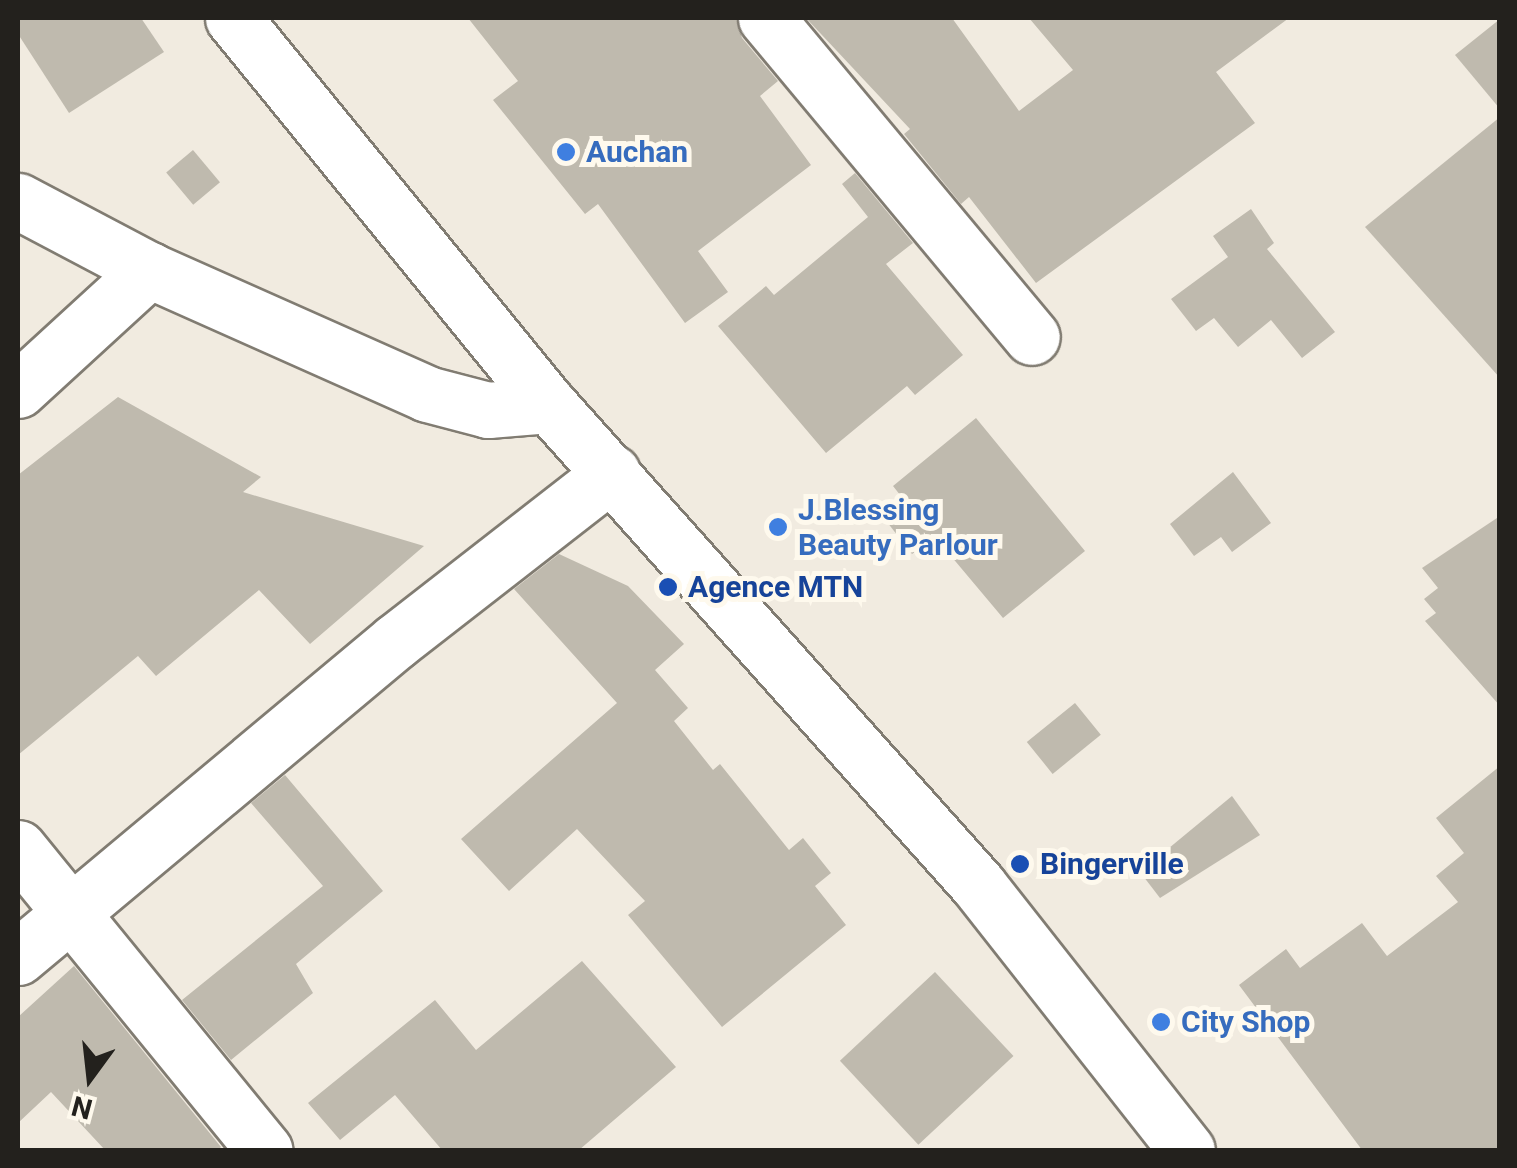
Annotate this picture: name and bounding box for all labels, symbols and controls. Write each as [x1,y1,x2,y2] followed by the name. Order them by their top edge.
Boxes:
[586,134,688,170] place label: Auchan
[555,141,577,163] marker: Auchan
[798,492,998,562] place label: J.Blessing Beauty Parlour
[767,516,789,538] marker: J.Blessing Beauty Parlour
[688,569,863,605] place label: Agence MTN
[657,576,679,598] marker: Agence MTN
[1040,846,1184,882] place label: Bingerville
[1009,853,1031,875] marker: Bingerville
[1181,1004,1310,1040] place label: City Shop
[1150,1011,1172,1033] marker: City Shop
[40,1028,140,1128] north arrow
[68,1089,96,1126] text: N

